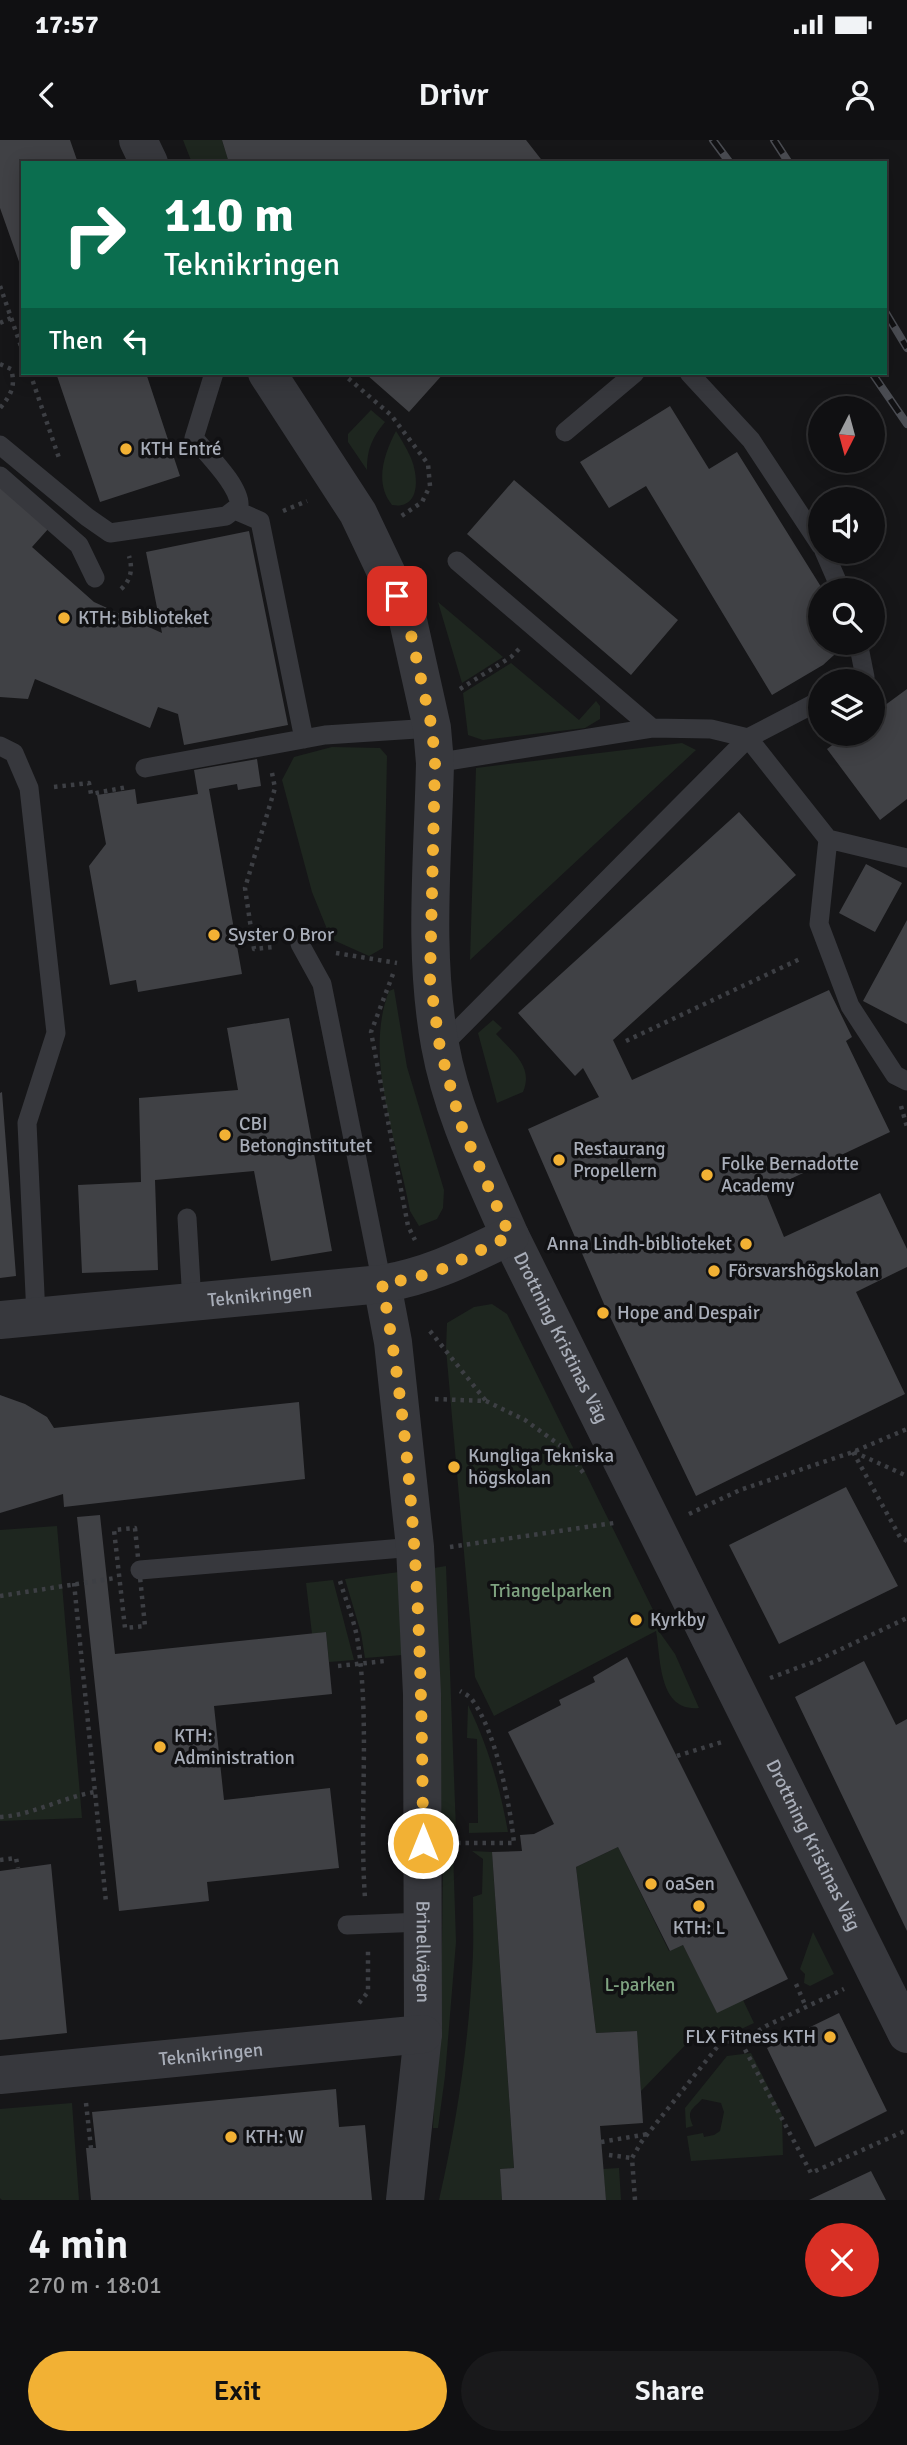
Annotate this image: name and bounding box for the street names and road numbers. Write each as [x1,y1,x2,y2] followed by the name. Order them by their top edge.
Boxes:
[508,1248,613,1427] street label: Drottning Kristinas Väg
[207,1279,313,1312] street label: Teknikringen
[760,1756,866,1935] street label: Drottning Kristinas Väg
[411,1900,435,2003] street label: Brinellvägen
[158,2038,264,2072] street label: Teknikringen

